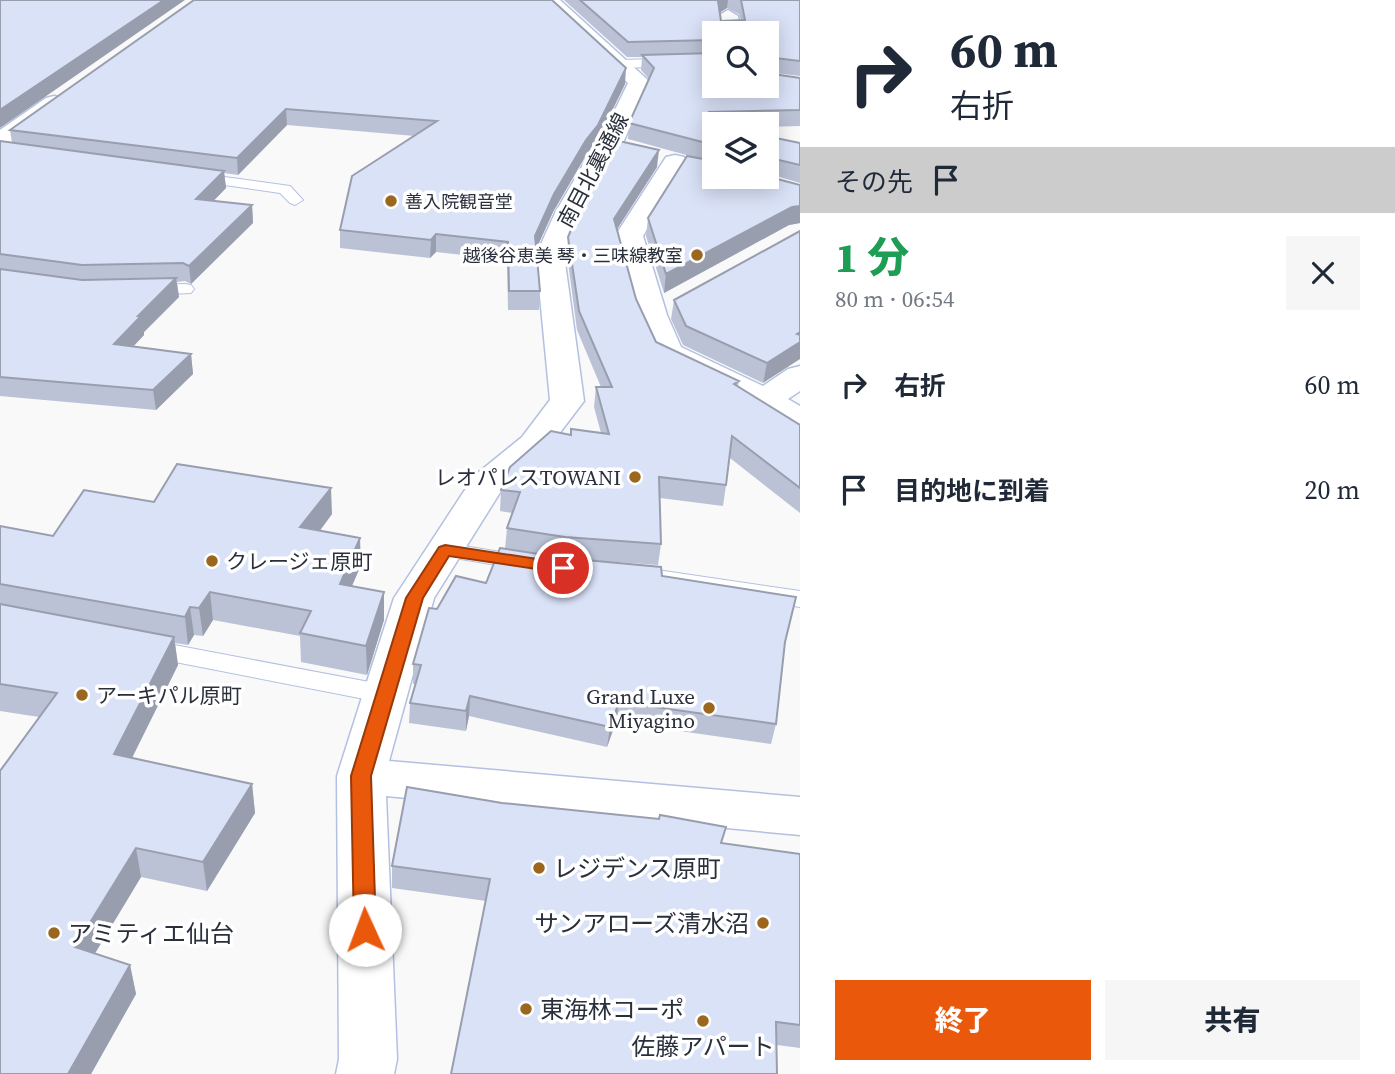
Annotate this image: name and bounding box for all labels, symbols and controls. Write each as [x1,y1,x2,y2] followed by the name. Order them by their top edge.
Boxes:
[950,16,1058,83] text: 60 m
[702,21,779,189] map controls
[702,21,779,98] button: search
[835,28,926,119] icon: right
[950,84,1014,128] text: 右折
[551,108,635,232] street label: 南目北裏通線
[702,112,779,189] button: layers
[927,161,965,199] icon: arrive
[835,164,913,200] text: その先
[405,189,513,214] place label: 善入院観音堂
[383,193,399,209] marker: 善入院観音堂
[835,228,909,286] text: 1 分
[1286,236,1360,310] button: close
[463,243,683,268] place label: 越後谷恵美 琴・三味線教室
[689,247,705,263] marker: 越後谷恵美 琴・三味線教室
[835,283,955,315] text: 80 m · 06:54
[835,366,873,404] icon: right
[1305,367,1360,403] text: 60 m
[894,368,946,404] text: 右折
[435,463,621,492] place label: レオパレスTOWANI
[627,469,643,485] marker: レオパレスTOWANI
[835,471,873,509] icon: arrive
[1305,472,1360,508] text: 20 m
[894,473,1050,509] text: 目的地に到着
[533,538,593,598] pin
[226,547,373,576] place label: クレージェ原町
[544,549,582,587] icon: arrive
[204,553,220,569] marker: クレージェ原町
[96,681,242,710] place label: アーキパル原町
[586,682,695,735] place label: Grand Luxe Miyagino
[74,687,90,703] marker: アーキパル原町
[701,700,717,716] marker: Grand Luxe Miyagino
[553,852,721,885] place label: レジデンス原町
[531,860,547,876] marker: レジデンス原町
[328,893,402,967] position arrow
[534,907,749,940] place label: サンアローズ清水沼
[755,915,771,931] marker: サンアローズ清水沼
[68,917,234,950] place label: アミティエ仙台
[46,925,62,941] marker: アミティエ仙台
[835,980,1091,1060] button: 終了
[1105,980,1360,1060] button: 共有
[540,993,684,1026] place label: 東海林コーポ
[518,1001,534,1017] marker: 東海林コーポ
[695,1013,711,1029] marker: 佐藤アパート
[631,1030,775,1063] place label: 佐藤アパート

